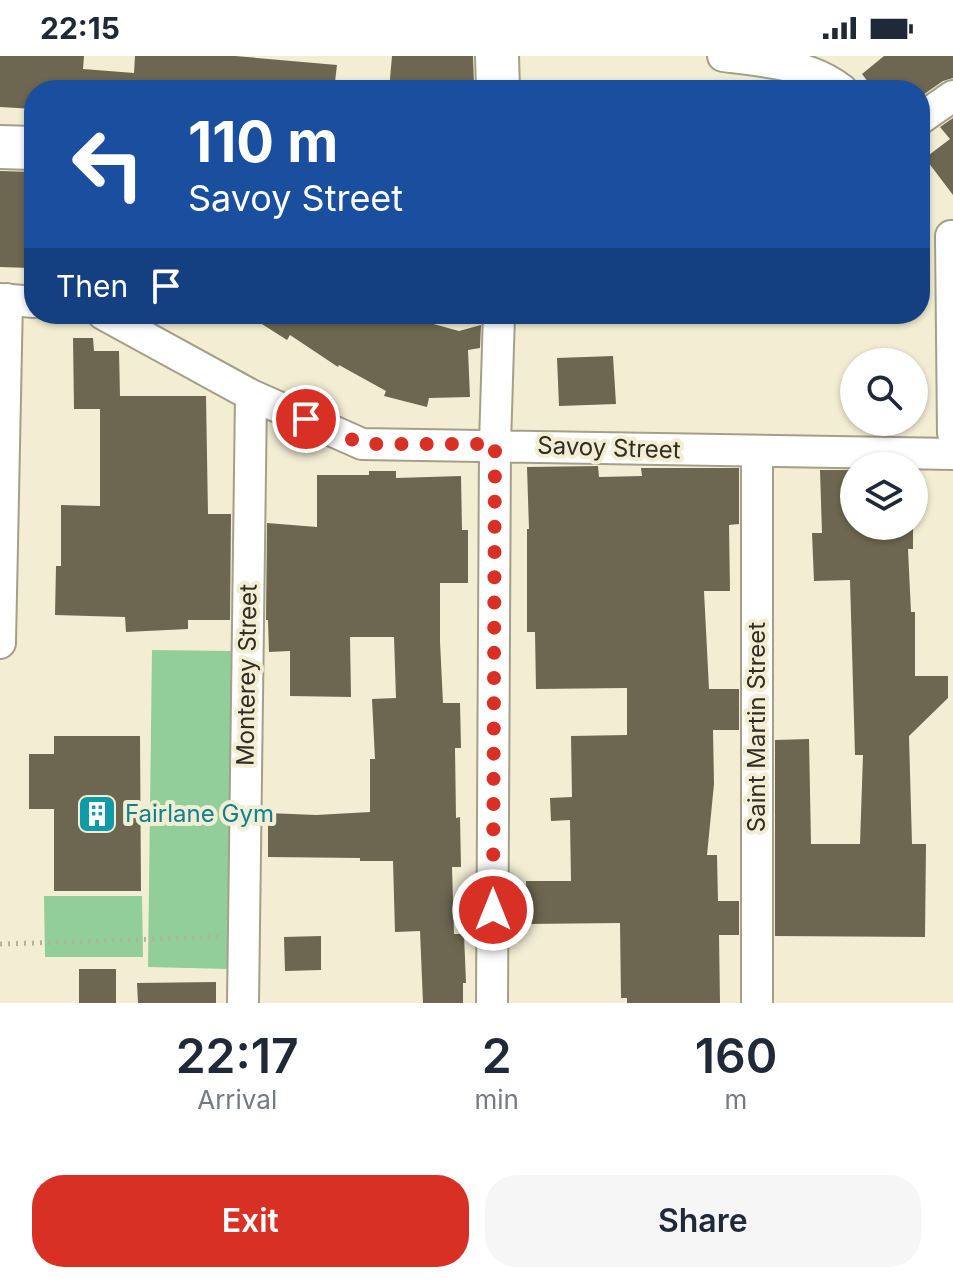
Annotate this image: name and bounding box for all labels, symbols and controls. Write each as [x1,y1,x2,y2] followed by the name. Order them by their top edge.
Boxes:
[40,10,120,46] text: 22:15
[188,108,338,176] text: 110 m
[56,112,160,216] icon: left
[188,176,403,220] text: Savoy Street
[144,264,188,308] icon: arrive
[56,268,128,304] text: Then
[840,348,928,540] map controls
[840,348,928,436] button: search
[272,385,340,453] pin
[284,397,328,441] icon: arrive
[537,431,681,464] street label: Savoy Street
[840,452,928,540] button: layers
[230,584,263,766] street label: Monterey Street
[742,622,771,832] street label: Saint Martin Street
[76,793,118,835] building icon: Fairlane Gym
[125,799,274,828] place label: Fairlane Gym
[451,868,535,952] position arrow
[176,1026,299,1085] text: 22:17
[482,1026,512,1085] text: 2
[695,1026,777,1085] text: 160
[197,1084,277,1115] text: Arrival
[474,1084,519,1115] text: min
[725,1084,747,1115] text: m
[32,1175,469,1267] button: Exit
[485,1175,921,1267] button: Share

